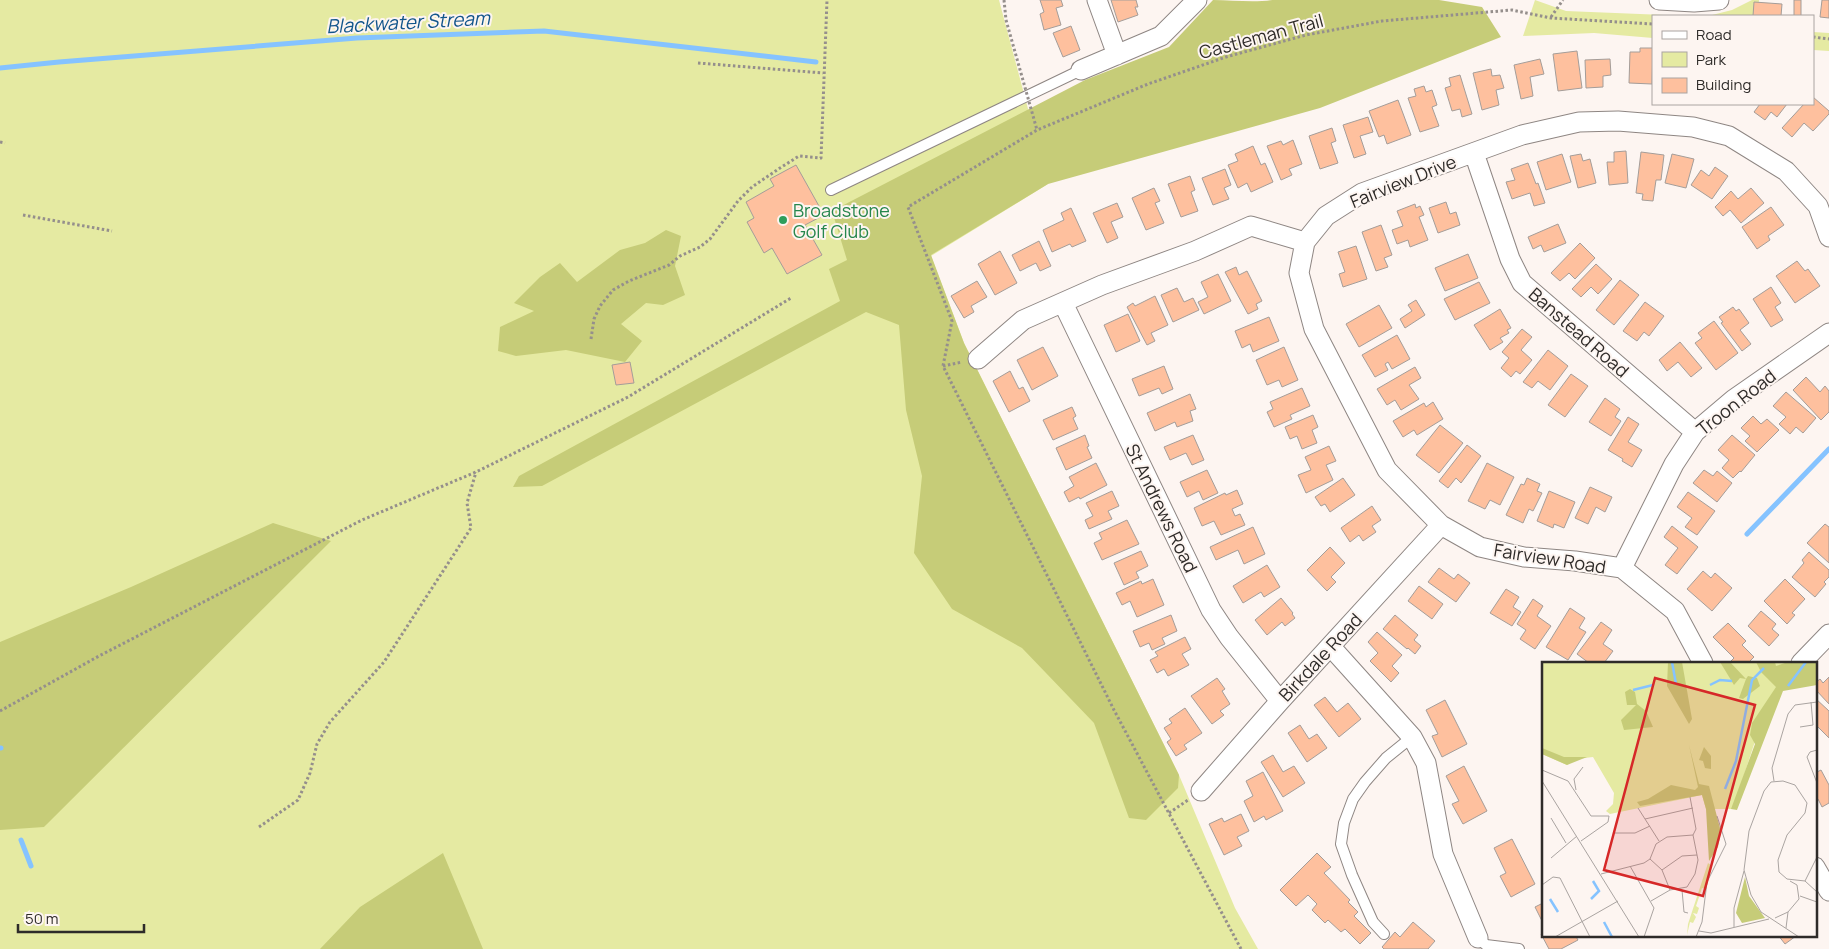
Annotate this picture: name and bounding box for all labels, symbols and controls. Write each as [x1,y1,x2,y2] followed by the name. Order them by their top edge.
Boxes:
[326,5,492,39] water label: Blackwater Stream
[1196,8,1326,64] street label: Castleman Trail
[1652,15,1814,105] legend
[1696,24,1732,45] text: Road
[1696,49,1726,70] text: Park
[1696,74,1751,95] text: Building
[1346,149,1460,213] street label: Fairview Drive
[793,198,890,243] place label: Broadstone Golf Club
[777,214,789,226] marker: Broadstone Golf Club
[1524,282,1634,382] street label: Banstead Road
[1691,363,1781,441] street label: Troon Road
[1120,440,1204,576] street label: St Andrews Road
[1492,537,1608,579] street label: Fairview Road
[1273,608,1367,706] street label: Birkdale Road
[1542,662,1816,936] inset map
[18,902,144,934] scale bar
[25,908,59,929] text: 50 m

